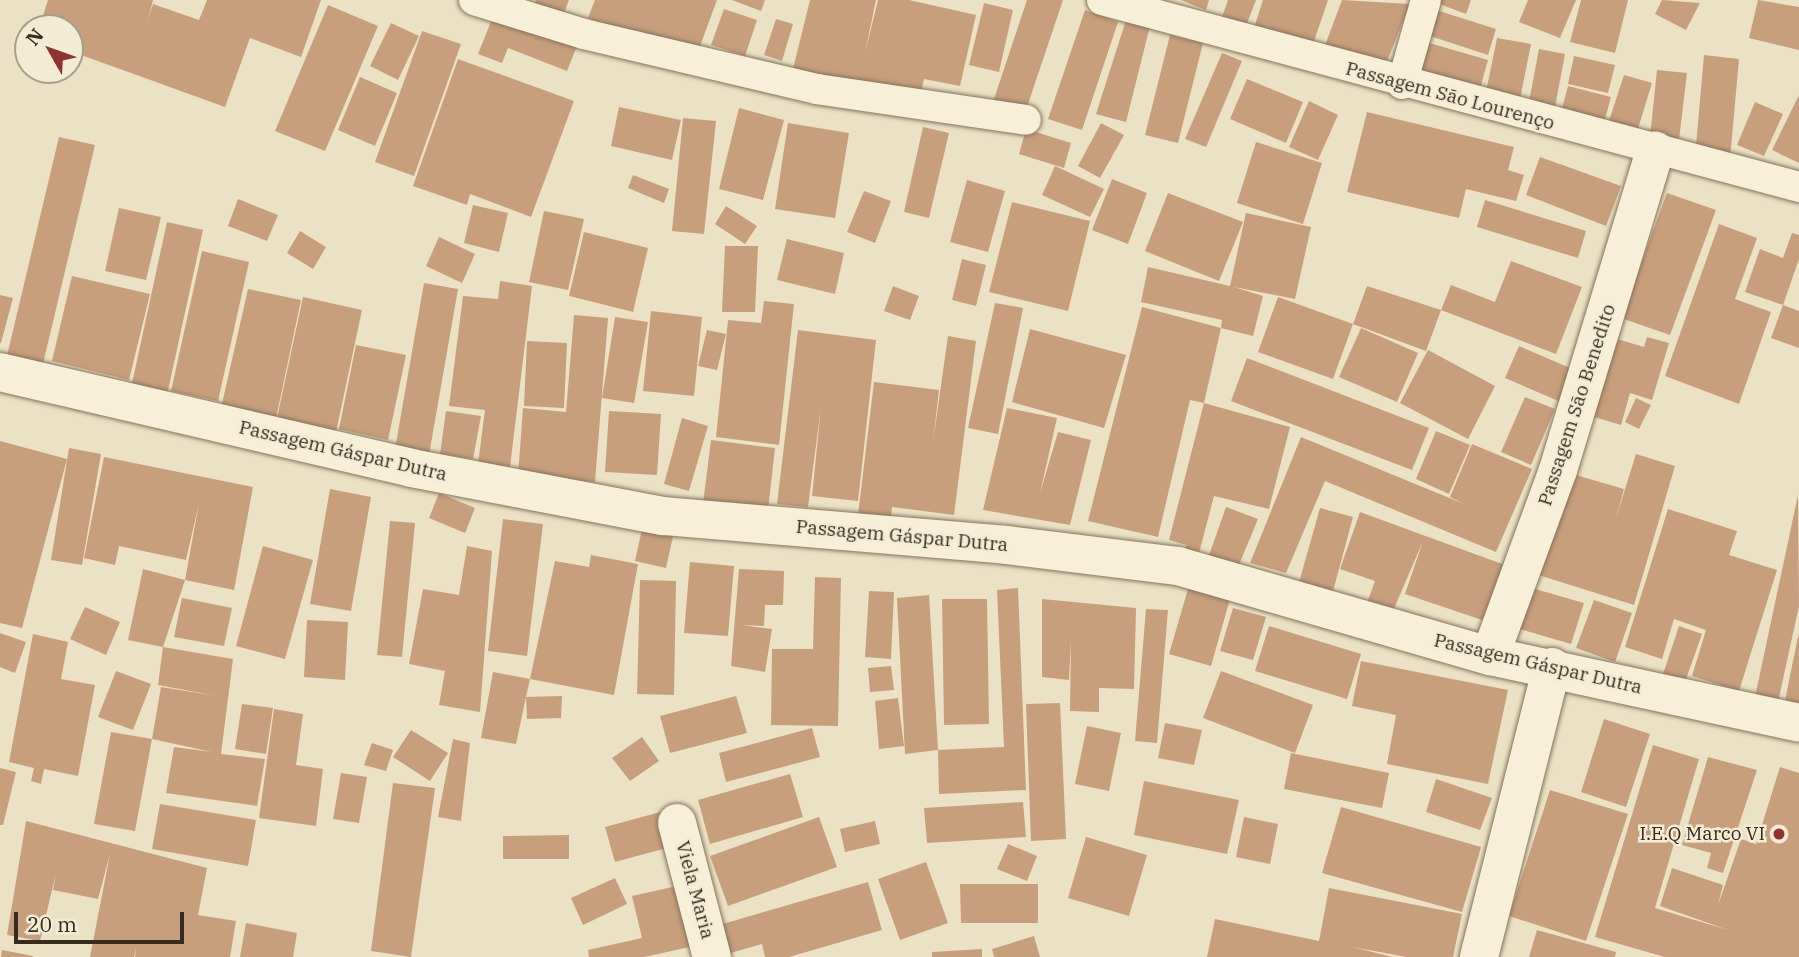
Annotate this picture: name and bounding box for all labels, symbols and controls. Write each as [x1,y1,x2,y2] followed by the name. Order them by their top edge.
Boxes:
[14,14,84,84] north arrow
[20,23,48,50] text: N
[1343,57,1557,135] street label: Passagem São Lourenço
[1534,301,1620,509] street label: Passagem São Benedito
[237,416,449,486] street label: Passagem Gáspar Dutra
[795,515,1009,557] street label: Passagem Gáspar Dutra
[1432,629,1644,699] street label: Passagem Gáspar Dutra
[1639,823,1765,845] place label: I.E.Q Marco VI
[1771,826,1787,842] marker: I.E.Q Marco VI
[671,838,719,942] street label: Viela Maria
[18,898,187,942] scale bar
[27,910,77,938] text: 20 m

